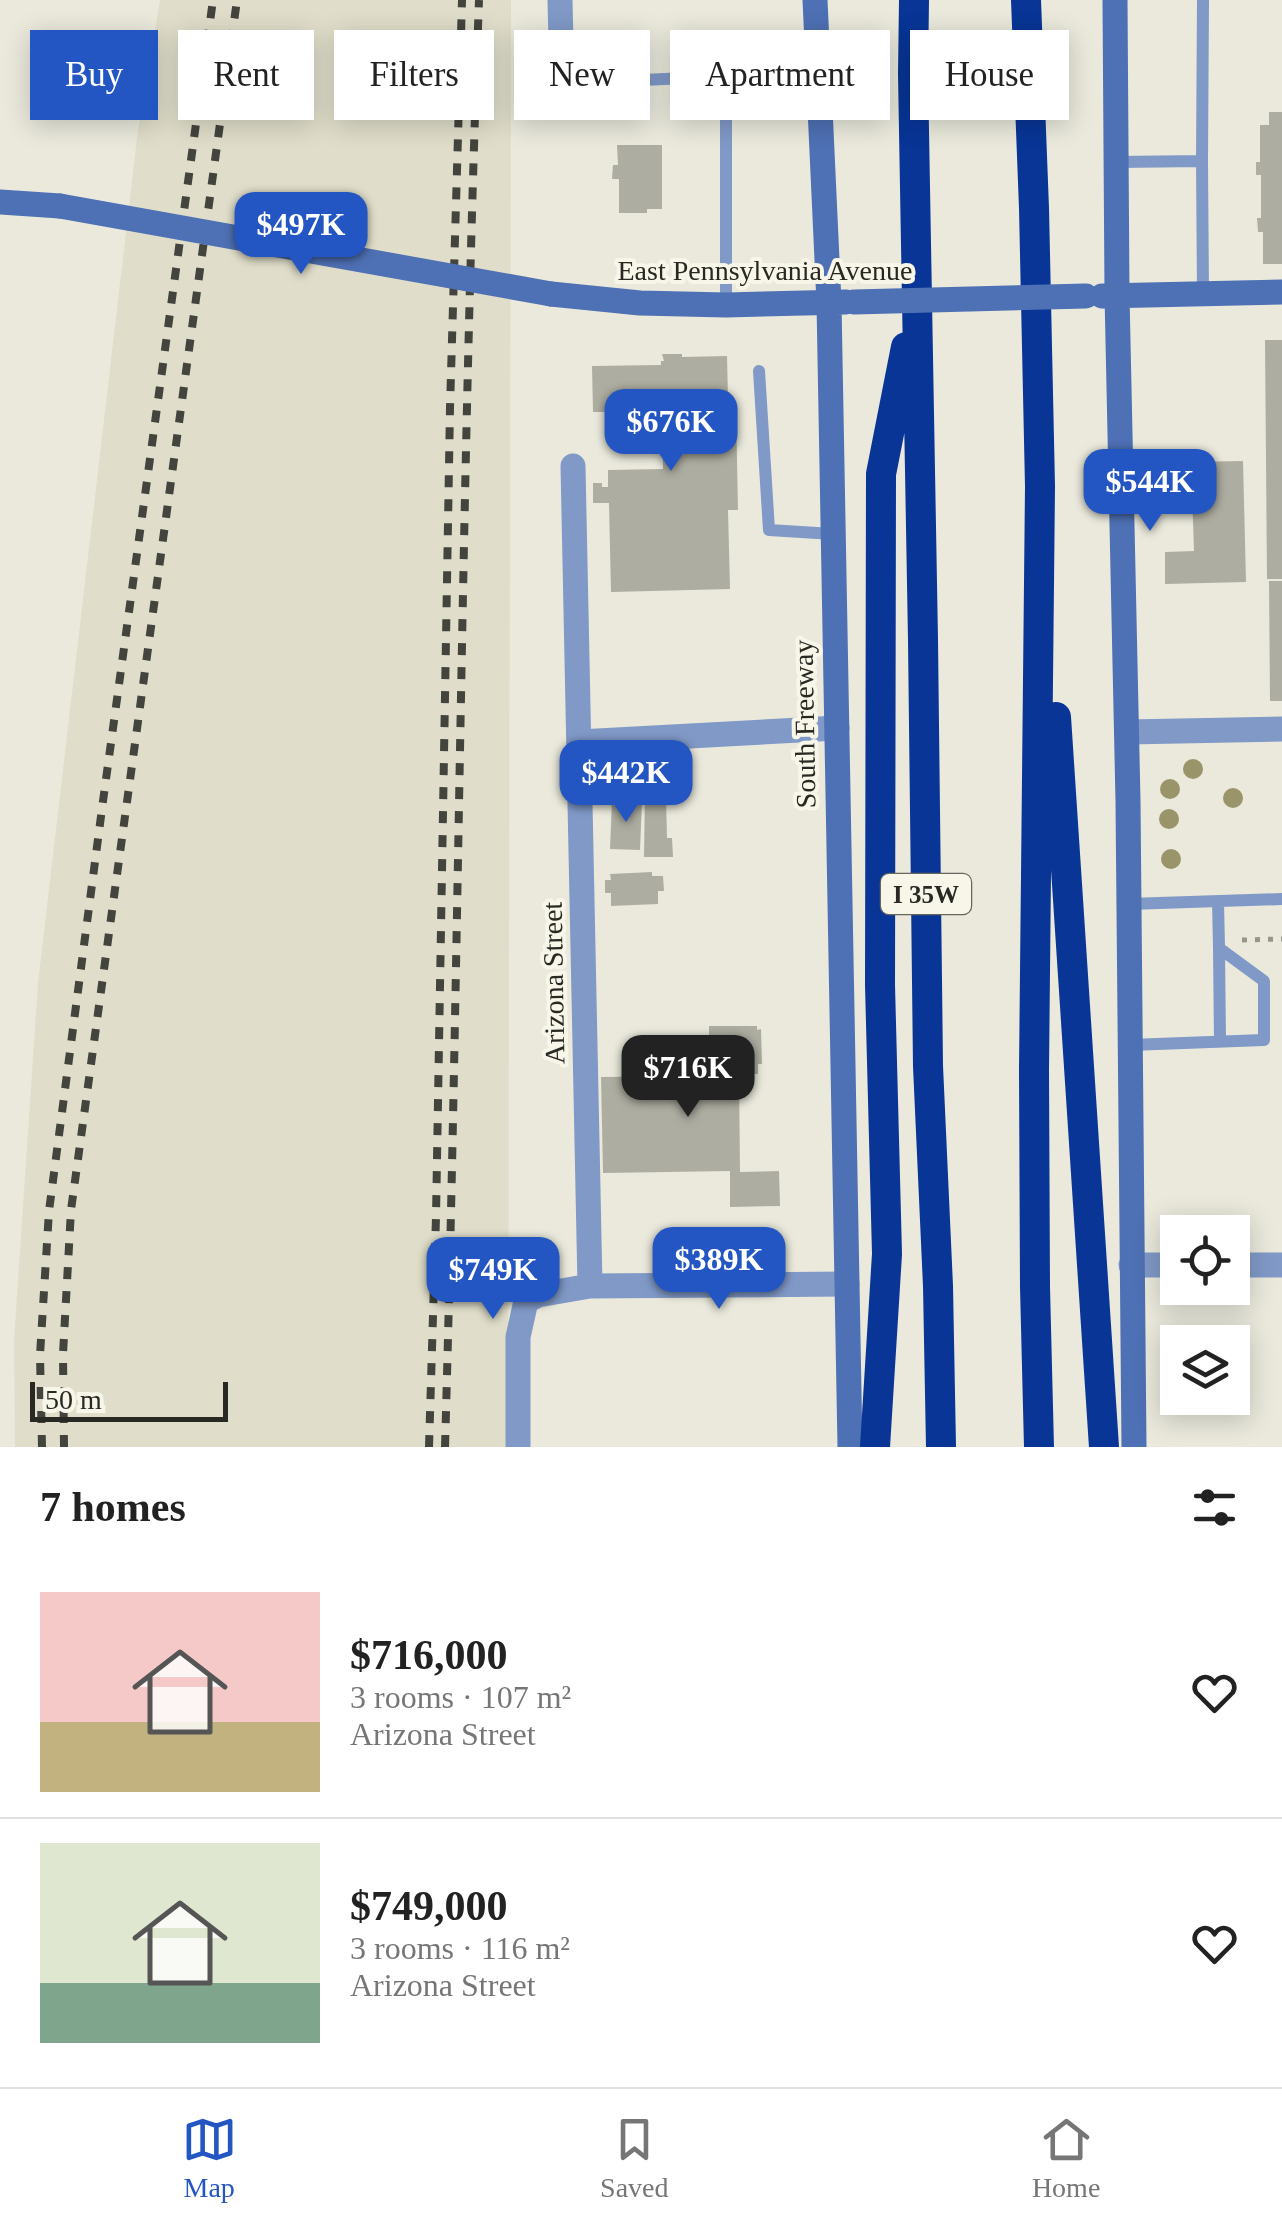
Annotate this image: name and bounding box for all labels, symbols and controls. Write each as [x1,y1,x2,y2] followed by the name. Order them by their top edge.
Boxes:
[30,30,158,120] chip: Buy
[178,30,314,120] chip: Rent
[334,30,494,120] chip: Filters
[514,30,650,120] chip: New
[670,30,890,120] chip: Apartment
[910,30,1069,120] chip: House
[231,192,371,277] pin: $497K
[257,206,345,242] text: $497K
[618,255,912,286] street label: East Pennsylvania Avenue
[601,389,741,474] pin: $676K
[627,403,715,439] text: $676K
[1080,449,1220,534] pin: $544K
[1106,463,1194,499] text: $544K
[788,639,821,809] street label: South Freeway
[556,740,696,825] pin: $442K
[582,754,670,790] text: $442K
[881,874,971,914] road number: I 35W
[537,901,570,1064] street label: Arizona Street
[618,1035,758,1120] pin: $716K
[644,1049,732,1085] text: $716K
[1160,1215,1250,1415] map controls
[1160,1215,1250,1305] button: locate
[649,1227,789,1312] pin: $389K
[423,1237,563,1322] pin: $749K
[675,1241,763,1277] text: $389K
[449,1251,537,1287] text: $749K
[1160,1325,1250,1415] button: layers
[30,1377,228,1422] scale bar
[45,1384,102,1415] text: 50 m
[1187,1480,1242,1535] icon: filters
[40,1484,186,1530] text: 7 homes
[120,1632,240,1752] icon: home
[350,1632,508,1678] text: $716,000
[1187,1665,1242,1720] icon: heart
[350,1679,571,1715] text: 3 rooms · 107 m²
[350,1716,536,1752] text: Arizona Street
[120,1883,240,2003] icon: home
[350,1883,508,1929] text: $749,000
[1187,1916,1242,1971] icon: heart
[350,1930,570,1966] text: 3 rooms · 116 m²
[350,1967,536,2003] text: Arizona Street
[182,2112,237,2204] tab: Map
[600,2112,669,2204] tab: Saved
[1032,2112,1100,2204] tab: Home

